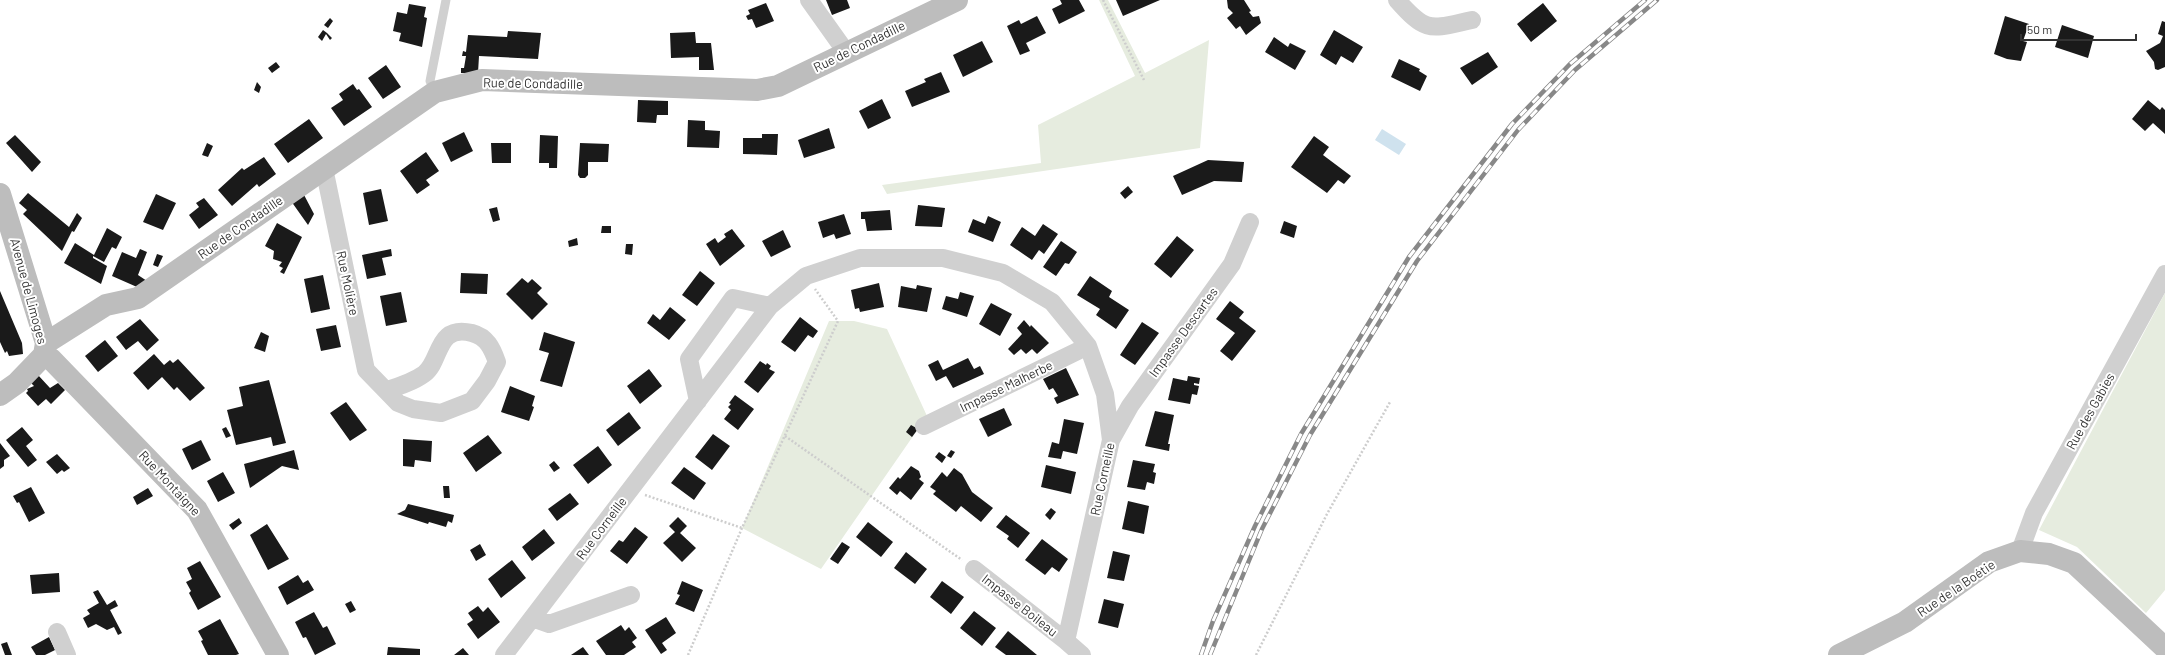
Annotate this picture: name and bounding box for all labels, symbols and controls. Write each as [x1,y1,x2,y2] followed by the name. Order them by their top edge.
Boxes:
[2021,16,2136,42] scale bar
[811,17,908,75] street label: Rue de Condadille
[2027,22,2052,36] text: 50 m
[483,74,583,92] street label: Rue de Condadille
[194,192,286,262] street label: Rue de Condadille
[7,236,51,346] street label: Avenue de Limoges
[333,249,363,317] street label: Rue Molière
[1145,284,1221,380] street label: Impasse Descartes
[957,357,1055,415] street label: Impasse Malherbe
[2062,370,2118,452] street label: Rue des Gabies
[1086,441,1118,517] street label: Rue Corneille
[136,447,204,519] street label: Rue Montaigne
[572,493,630,562] street label: Rue Corneille
[1914,556,1998,620] street label: Rue de la Boétie
[979,570,1061,640] street label: Impasse Boileau

